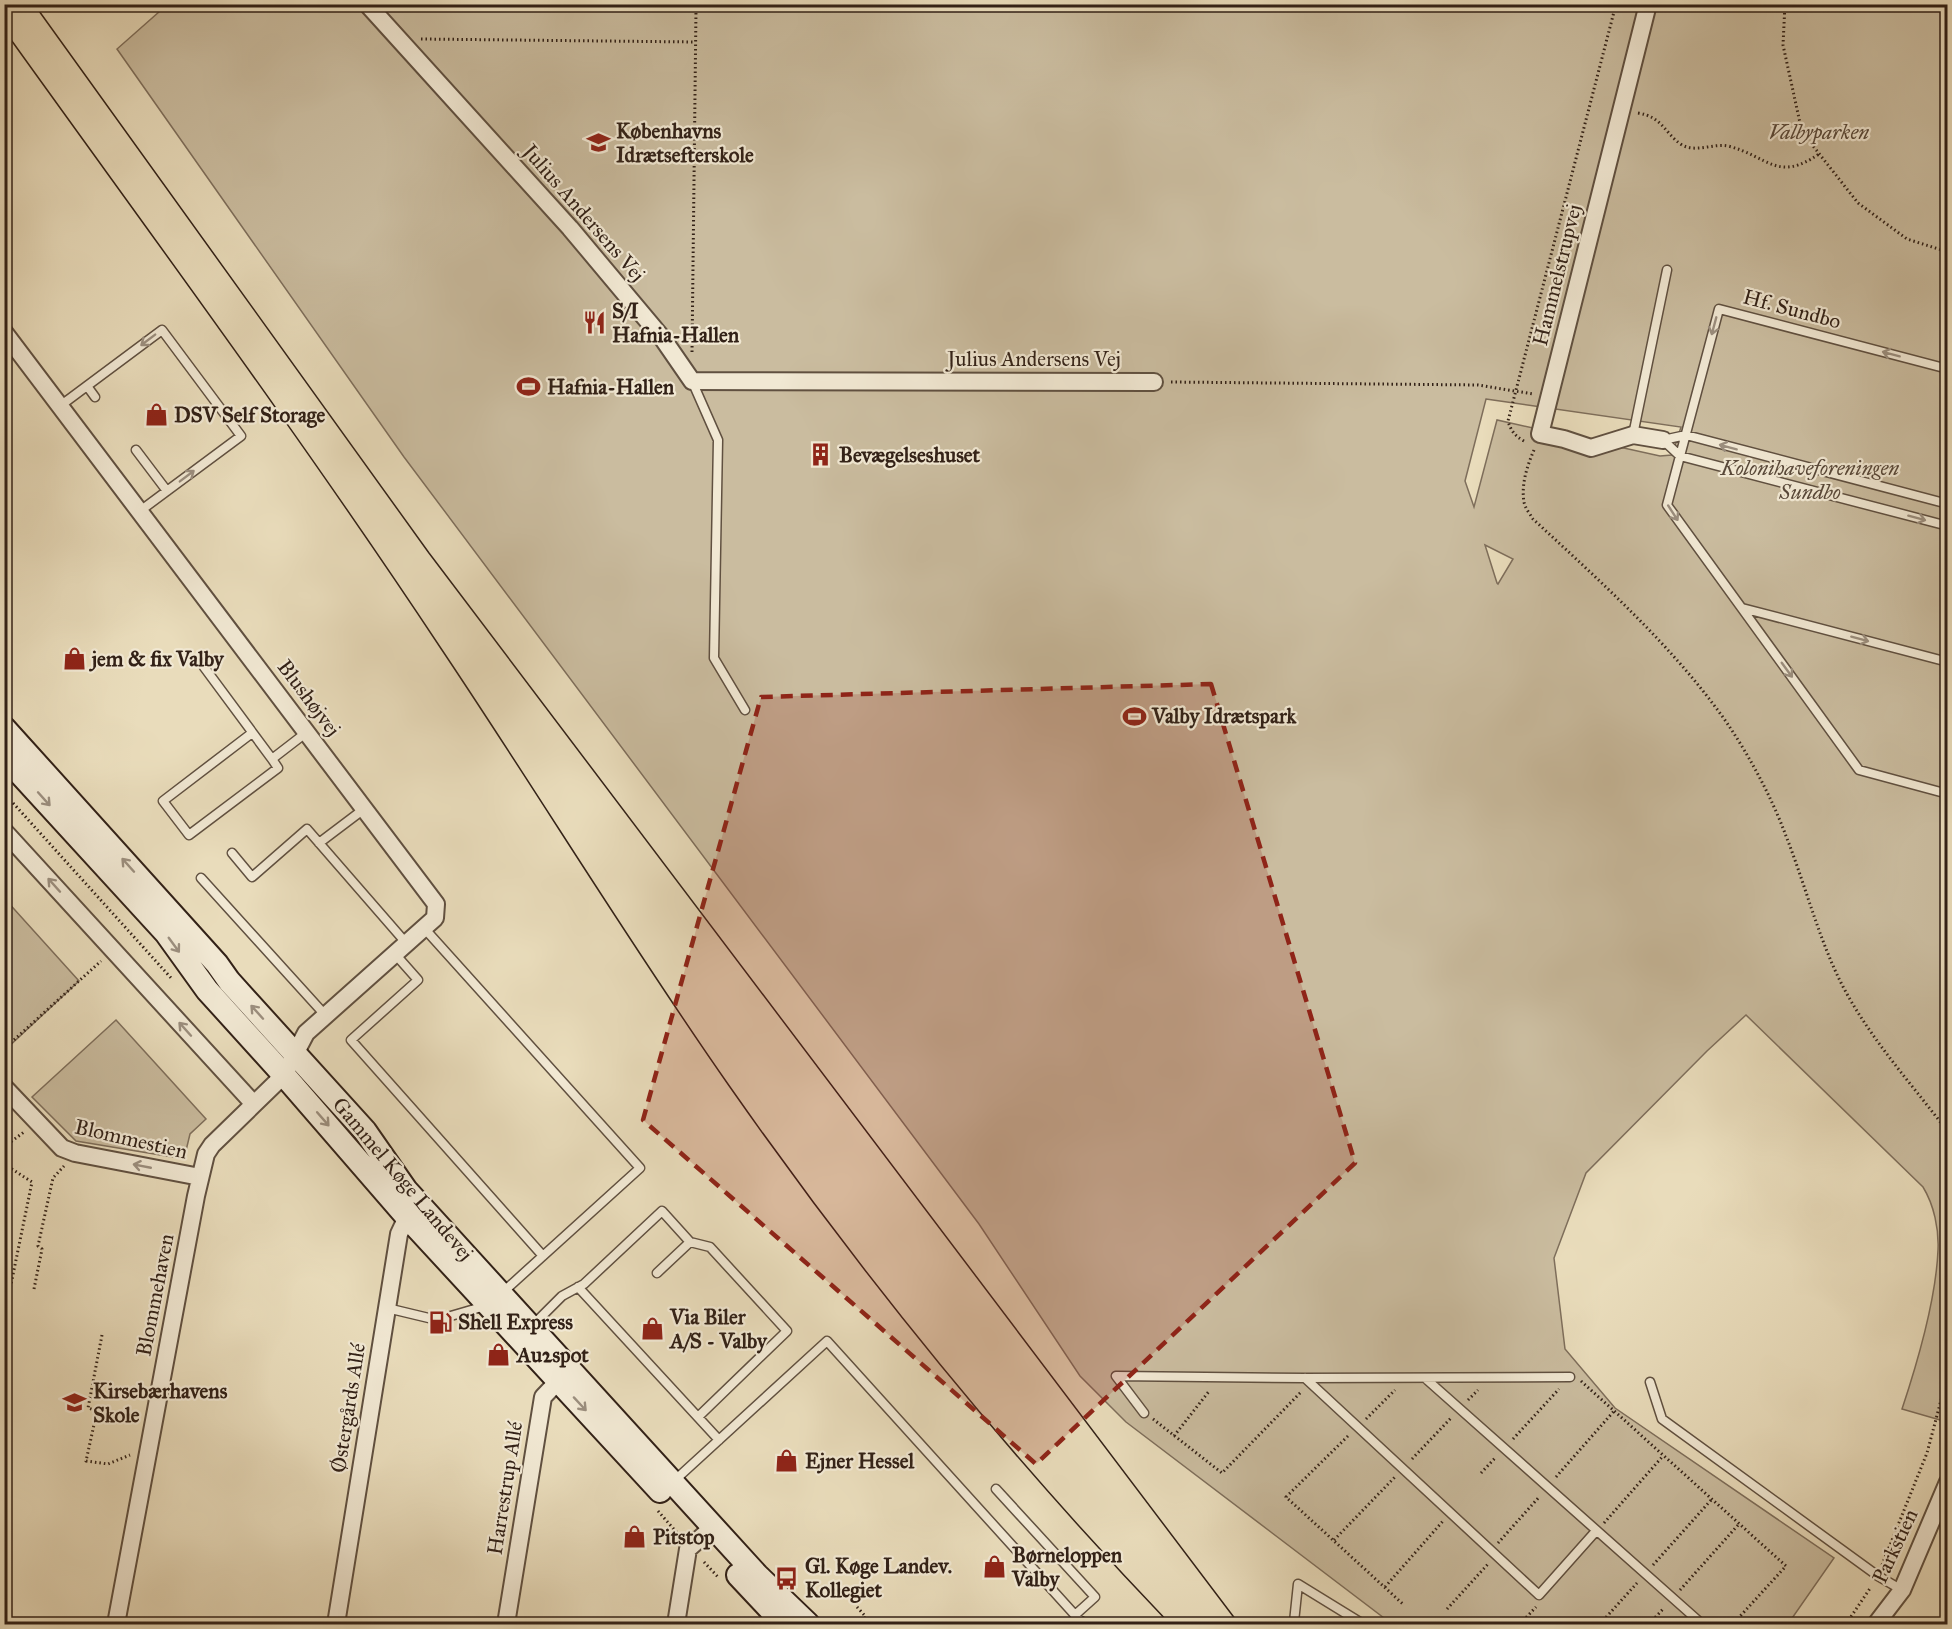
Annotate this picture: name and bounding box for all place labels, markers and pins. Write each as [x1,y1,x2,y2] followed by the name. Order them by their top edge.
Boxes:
[616,118,754,168] place label: Københavns Idrætsefterskole
[585,130,611,156] school or university icon: Københavns Idrætsefterskole
[612,298,740,348] place label: S/I Hafnia-Hallen
[581,310,607,336] restaurant icon: S/I Hafnia-Hallen
[516,374,542,400] sports icon: Hafnia-Hallen
[547,374,675,400] place label: Hafnia-Hallen
[143,402,169,428] shop icon: DSV Self Storage
[174,402,326,428] place label: DSV Self Storage
[808,442,834,468] building icon: Bevægelseshuset
[839,442,981,468] place label: Bevægelseshuset
[61,646,87,672] shop icon: jem & fix Valby
[88,646,225,672] place label: jem & fix Valby
[1121,703,1147,729] sports icon: Valby Idrætspark
[1151,703,1298,729] place label: Valby Idrætspark
[668,1304,768,1354] place label: Via Biler A/S - Valby
[427,1309,453,1335] fuel station icon: Shell Express
[458,1309,573,1335] place label: Shell Express
[639,1316,665,1342] shop icon: Via Biler A/S - Valby
[486,1342,512,1368] shop icon: Au2spot
[515,1342,589,1368] place label: Au2spot
[93,1378,228,1428] place label: Kirsebærhavens Skole
[62,1390,88,1416] school or university icon: Kirsebærhavens Skole
[774,1448,800,1474] shop icon: Ejner Hessel
[805,1448,915,1474] place label: Ejner Hessel
[622,1524,648,1550] shop icon: Pitstop
[653,1524,715,1550] place label: Pitstop
[1011,1542,1123,1592] place label: Børneloppen Valby
[805,1553,952,1603] place label: Gl. Køge Landev. Kollegiet
[981,1554,1007,1580] shop icon: Børneloppen Valby
[774,1565,800,1591] bus stop icon: Gl. Køge Landev. Kollegiet

